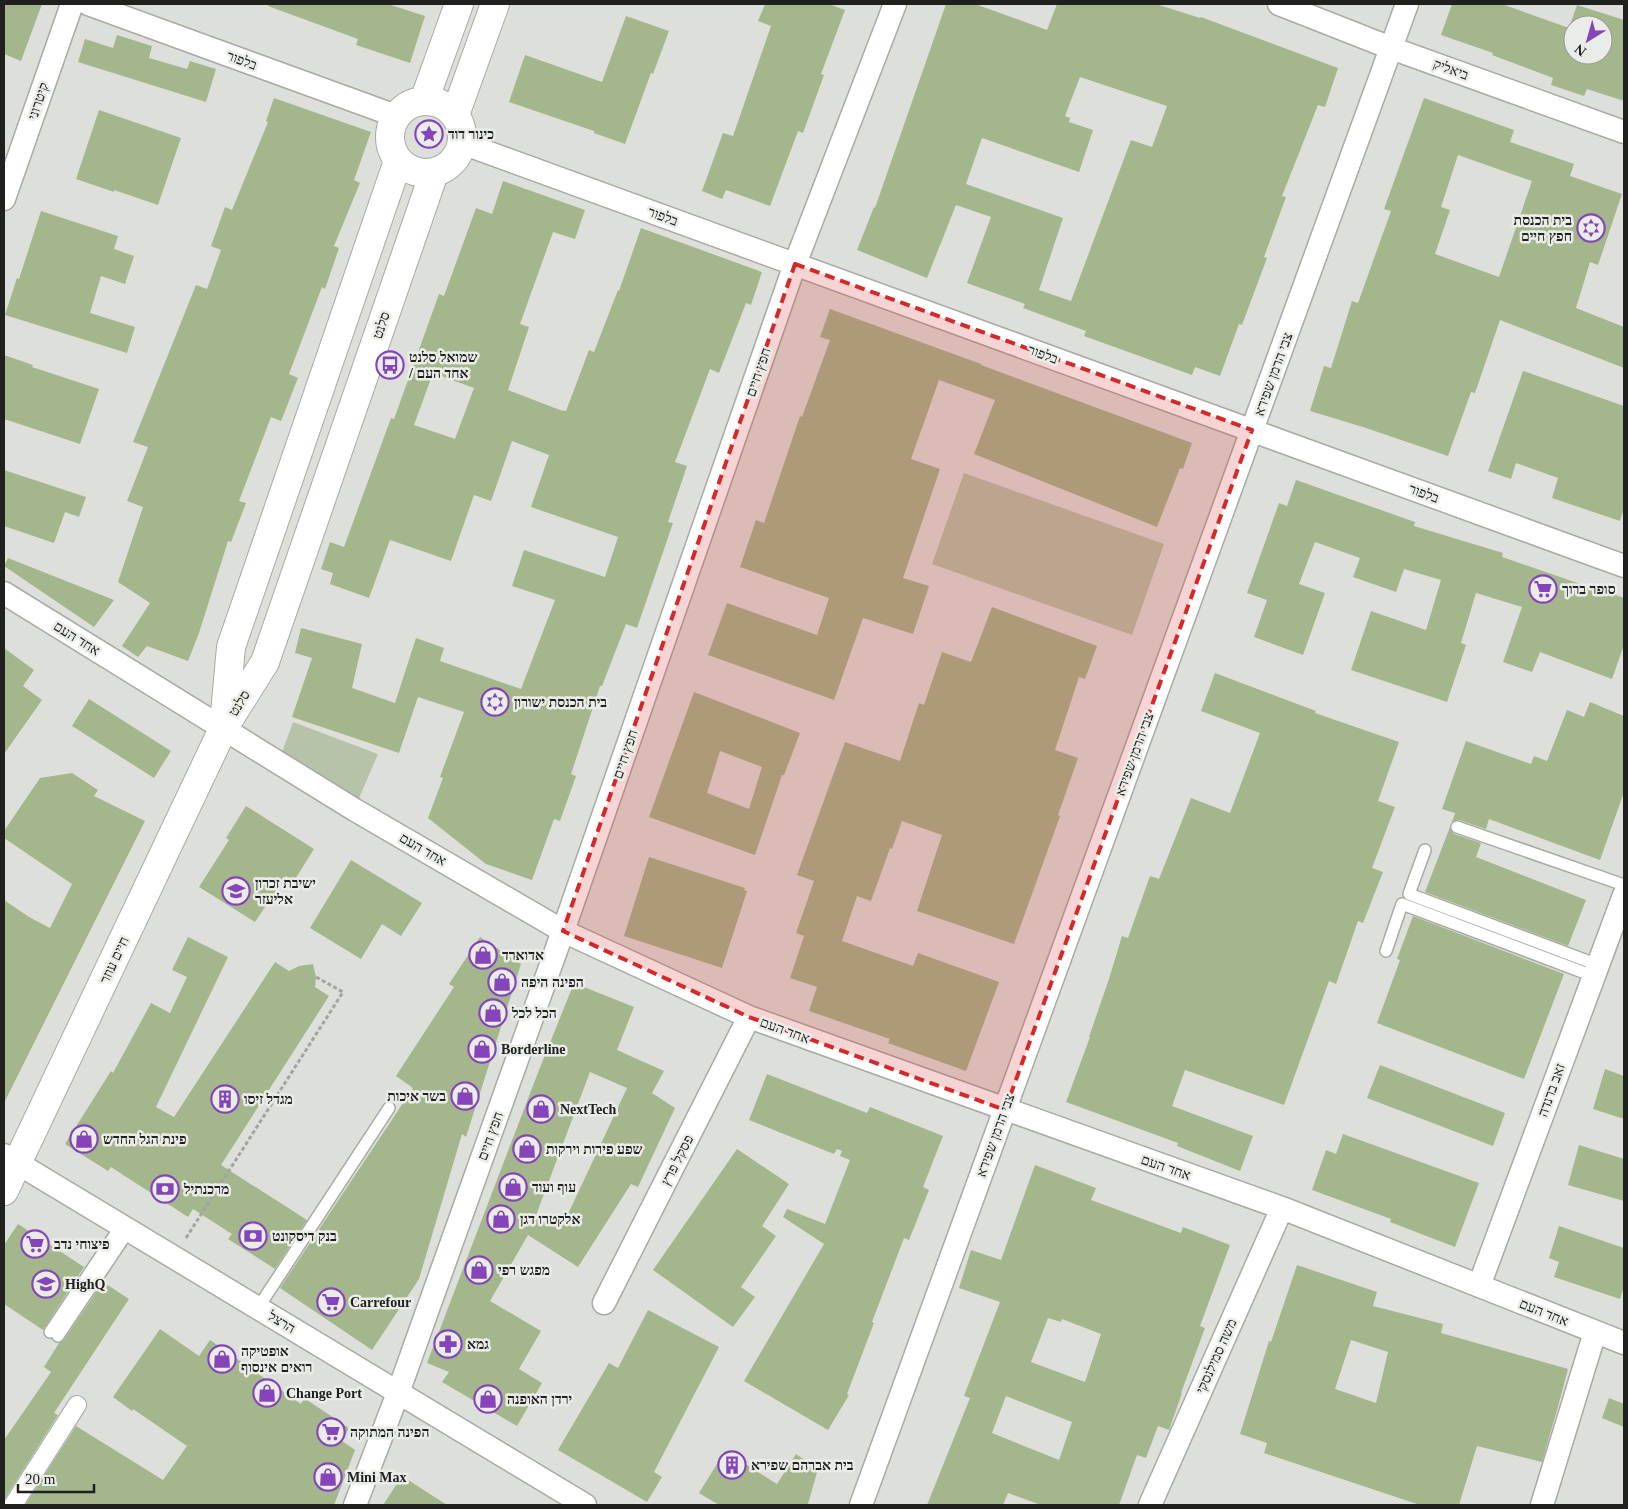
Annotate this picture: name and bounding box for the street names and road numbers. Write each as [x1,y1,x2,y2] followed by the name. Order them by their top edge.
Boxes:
[225,48,259,73] street label: בלפור
[1431,56,1471,83] street label: ביאליק
[25,81,52,122] street label: קיטרוני
[646,204,680,229] street label: בלפור
[370,310,393,341] street label: סלנט
[1251,330,1296,418] street label: צבי הרמן שפירא
[1026,342,1060,367] street label: בלפור
[743,346,774,399] street label: חפץ חיים
[1407,481,1441,506] street label: בלפור
[51,618,103,658] street label: אחד העם
[226,688,253,719] street label: סלנט
[1112,710,1157,798] street label: צבי הרמן שפירא
[610,728,641,781] street label: חפץ חיים
[397,830,449,869] street label: אחד העם
[97,934,132,986] street label: חיים עוזר
[758,1015,812,1046] street label: אחד העם
[1535,1061,1568,1119] street label: זאב ברנדה
[973,1091,1018,1179] street label: צבי הרמן שפירא
[475,1110,506,1163] street label: חפץ חיים
[658,1133,696,1188] street label: פסקל פרץ
[1139,1152,1193,1183] street label: אחד העם
[1517,1296,1571,1329] street label: אחד העם
[265,1308,298,1336] street label: הרצל
[1193,1317,1240,1396] street label: משה סמילנסקי

